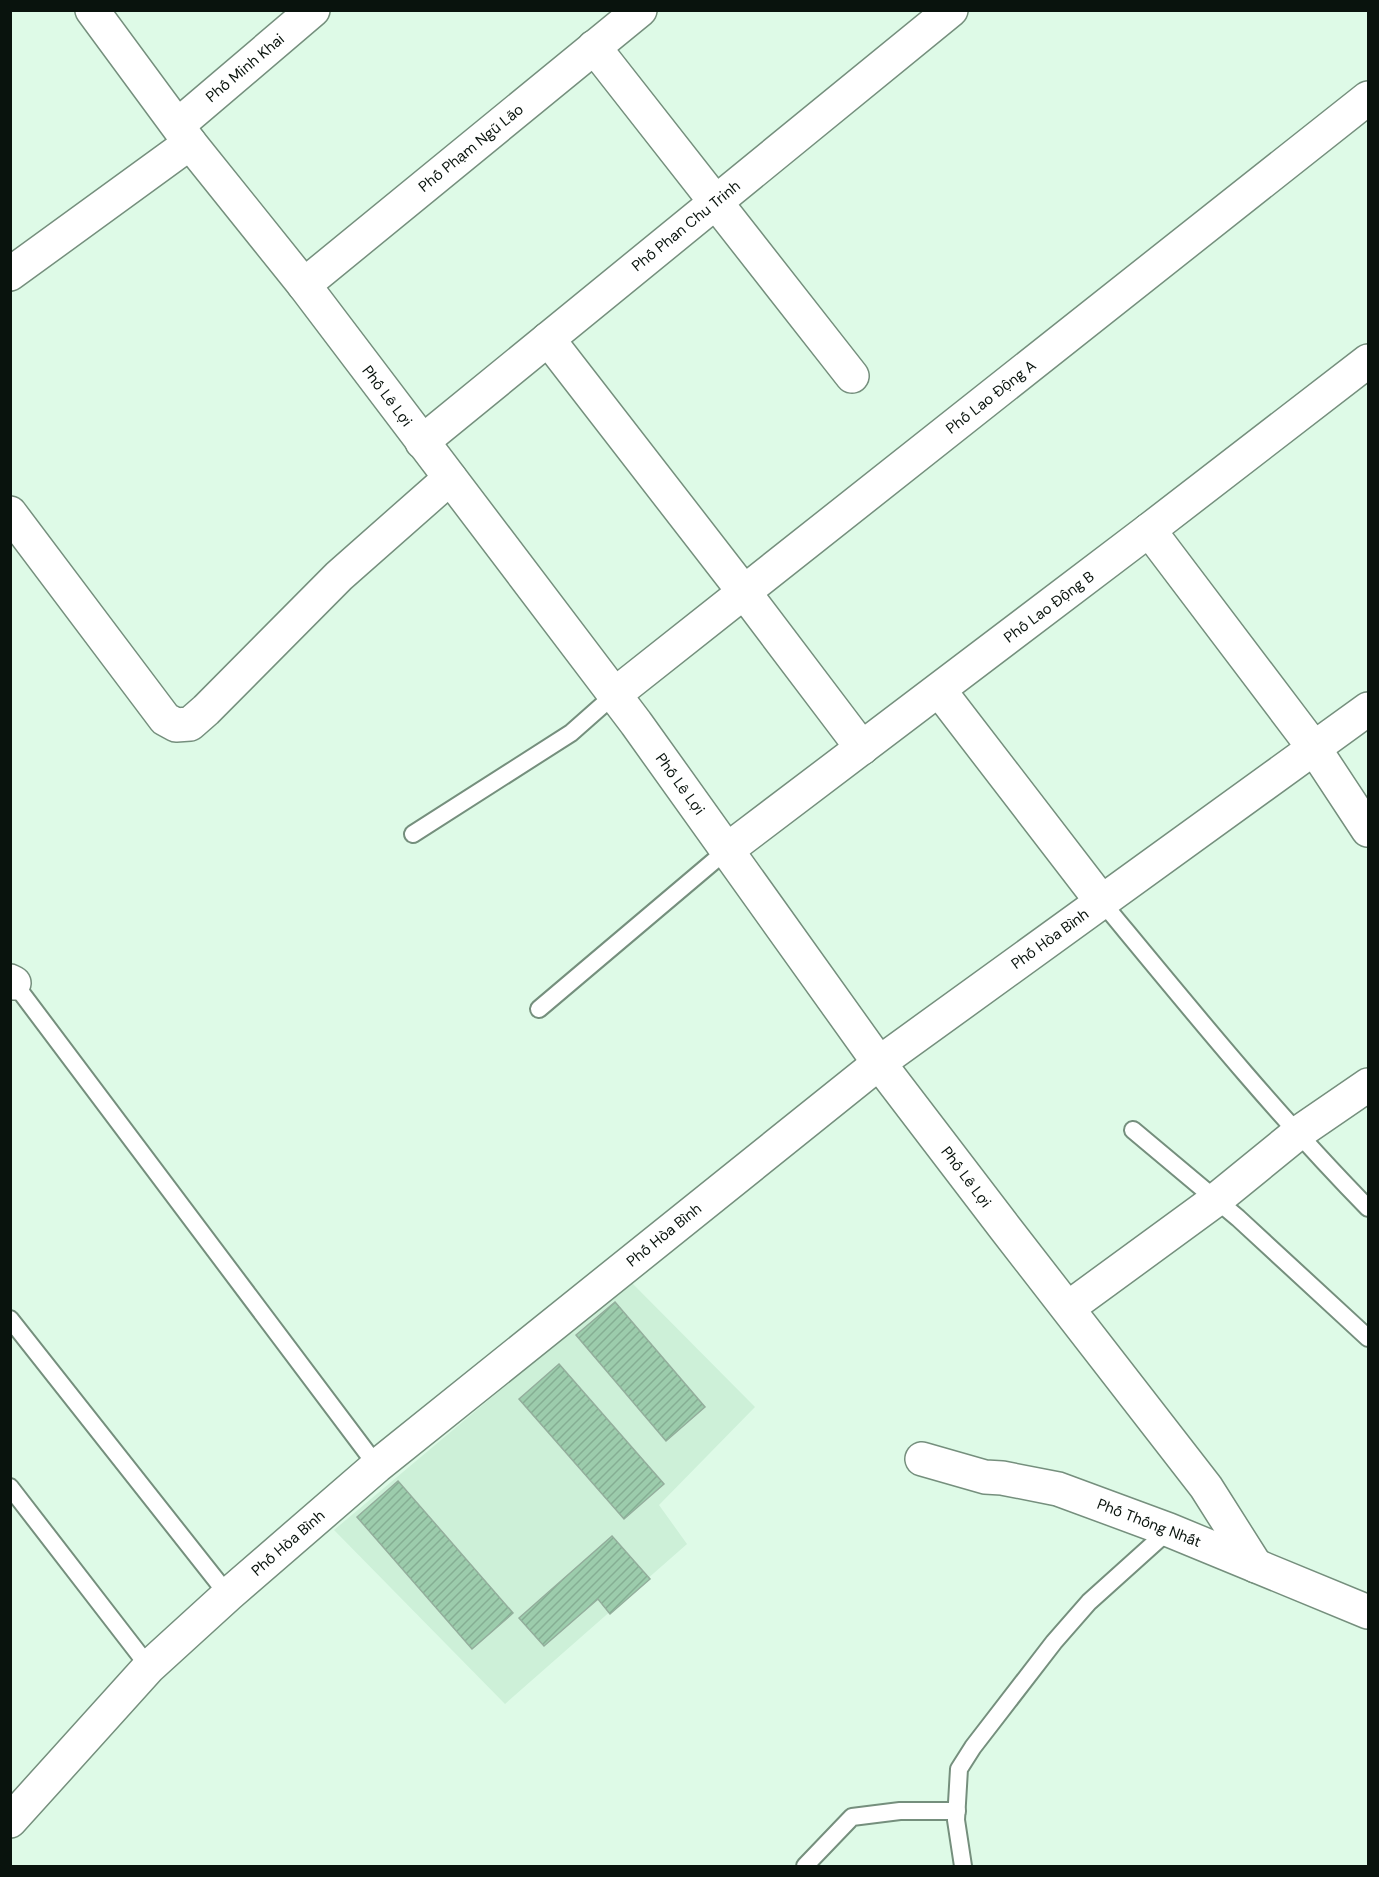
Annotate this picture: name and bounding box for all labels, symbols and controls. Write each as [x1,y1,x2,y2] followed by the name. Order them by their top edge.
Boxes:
[201,29,289,107] street label: Phố Minh Khai
[414,99,528,197] street label: Phố Phạm Ngũ Lão
[628,176,744,276] street label: Phố Phan Chu Trinh
[942,356,1040,438] street label: Phố Lao Động A
[357,361,417,431] street label: Phố Lê Lợi
[1000,566,1098,648] street label: Phố Lao Động B
[651,749,709,819] street label: Phố Lê Lợi
[1007,904,1093,974] street label: Phố Hòa Bình
[936,1142,996,1212] street label: Phố Lê Lợi
[622,1199,706,1271] street label: Phố Hòa Bình
[1094,1494,1204,1552] street label: Phố Thống Nhất
[247,1506,329,1580] street label: Phố Hòa Bình

